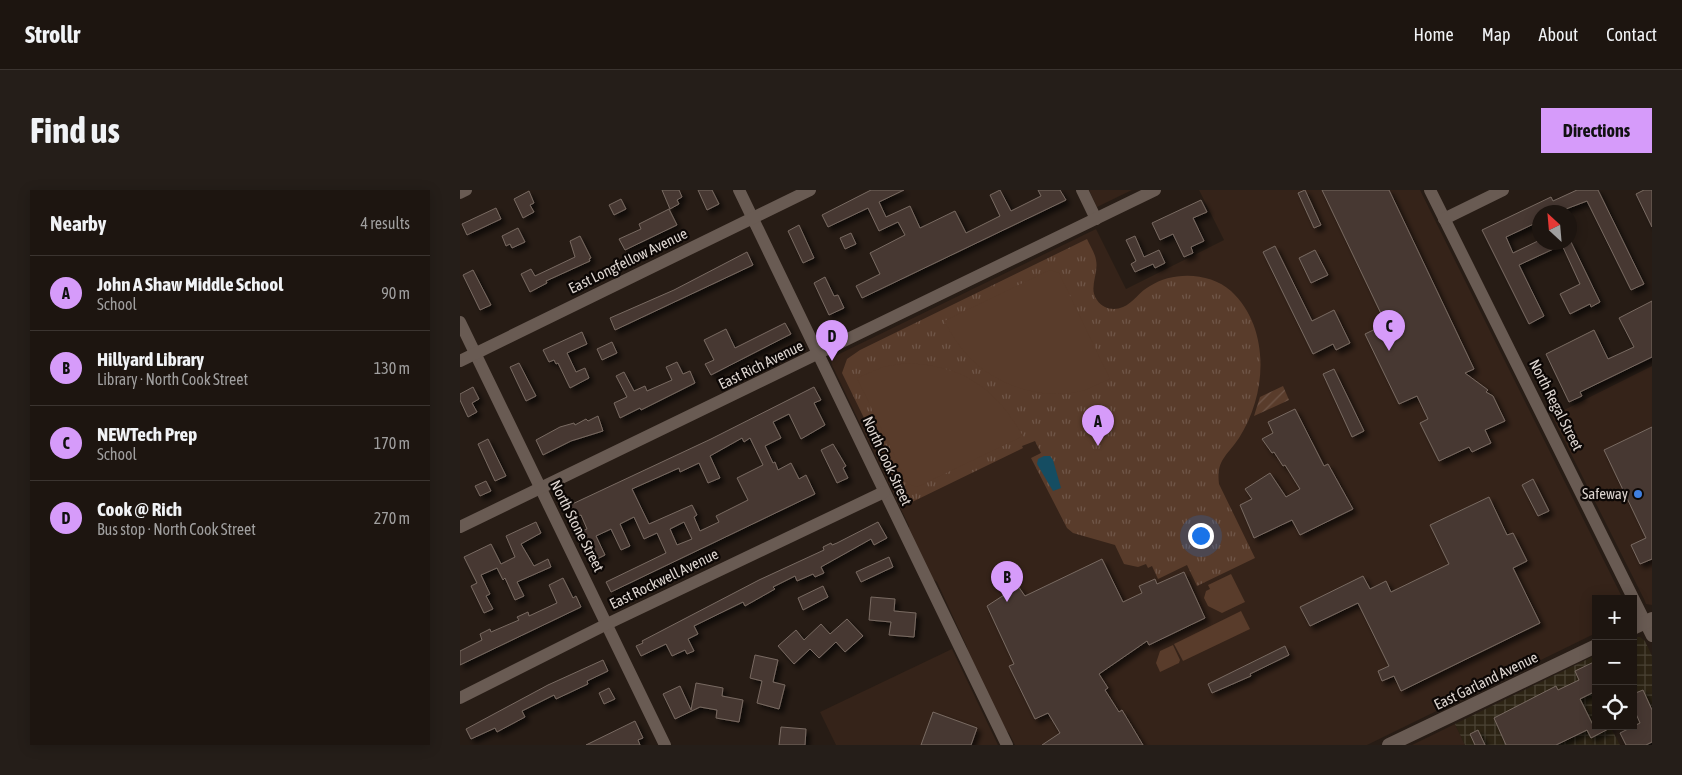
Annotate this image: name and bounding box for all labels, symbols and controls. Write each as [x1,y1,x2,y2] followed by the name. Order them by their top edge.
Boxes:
[25,21,80,48] text: Strollr
[1414,24,1454,45] text: Home
[1482,24,1511,45] text: Map
[1539,24,1578,45] text: About
[1606,24,1657,45] text: Contact
[1541,108,1652,153] button: Directions
[30,110,120,150] text: Find us
[1532,205,1577,250] north arrow
[50,211,106,235] text: Nearby
[360,214,410,232] text: 4 results
[566,224,690,297] street label: East Longfellow Avenue
[97,273,283,295] text: John A Shaw Middle School
[62,284,70,302] text: A
[381,284,410,302] text: 90 m
[97,295,137,313] text: School
[1373,310,1405,351] pin: C
[816,320,848,361] pin: D
[716,337,806,392] street label: East Rich Avenue
[97,348,204,370] text: Hillyard Library
[1526,356,1587,453] street label: North Regal Street
[62,359,70,377] text: B
[374,359,410,377] text: 130 m
[97,370,248,388] text: Library · North Cook Street
[1082,405,1114,446] pin: A
[859,414,915,508] street label: North Cook Street
[97,423,197,445] text: NEWTech Prep
[62,434,70,452] text: C
[374,434,410,452] text: 170 m
[97,445,137,463] text: School
[547,477,608,574] street label: North Stone Street
[1582,485,1628,502] place label: Safeway
[1632,488,1644,500] marker: Safeway
[97,498,182,520] text: Cook @ Rich
[62,509,70,527] text: D
[374,509,410,527] text: 270 m
[97,520,256,538] text: Bus stop · North Cook Street
[1188,523,1214,549] your location
[607,545,721,612] street label: East Rockwell Avenue
[991,561,1023,602] pin: B
[1592,595,1637,730] map controls
[1592,595,1637,640] button: +
[1592,640,1637,685] button: −
[1431,648,1541,713] street label: East Garland Avenue
[1592,685,1637,730] button: locate

